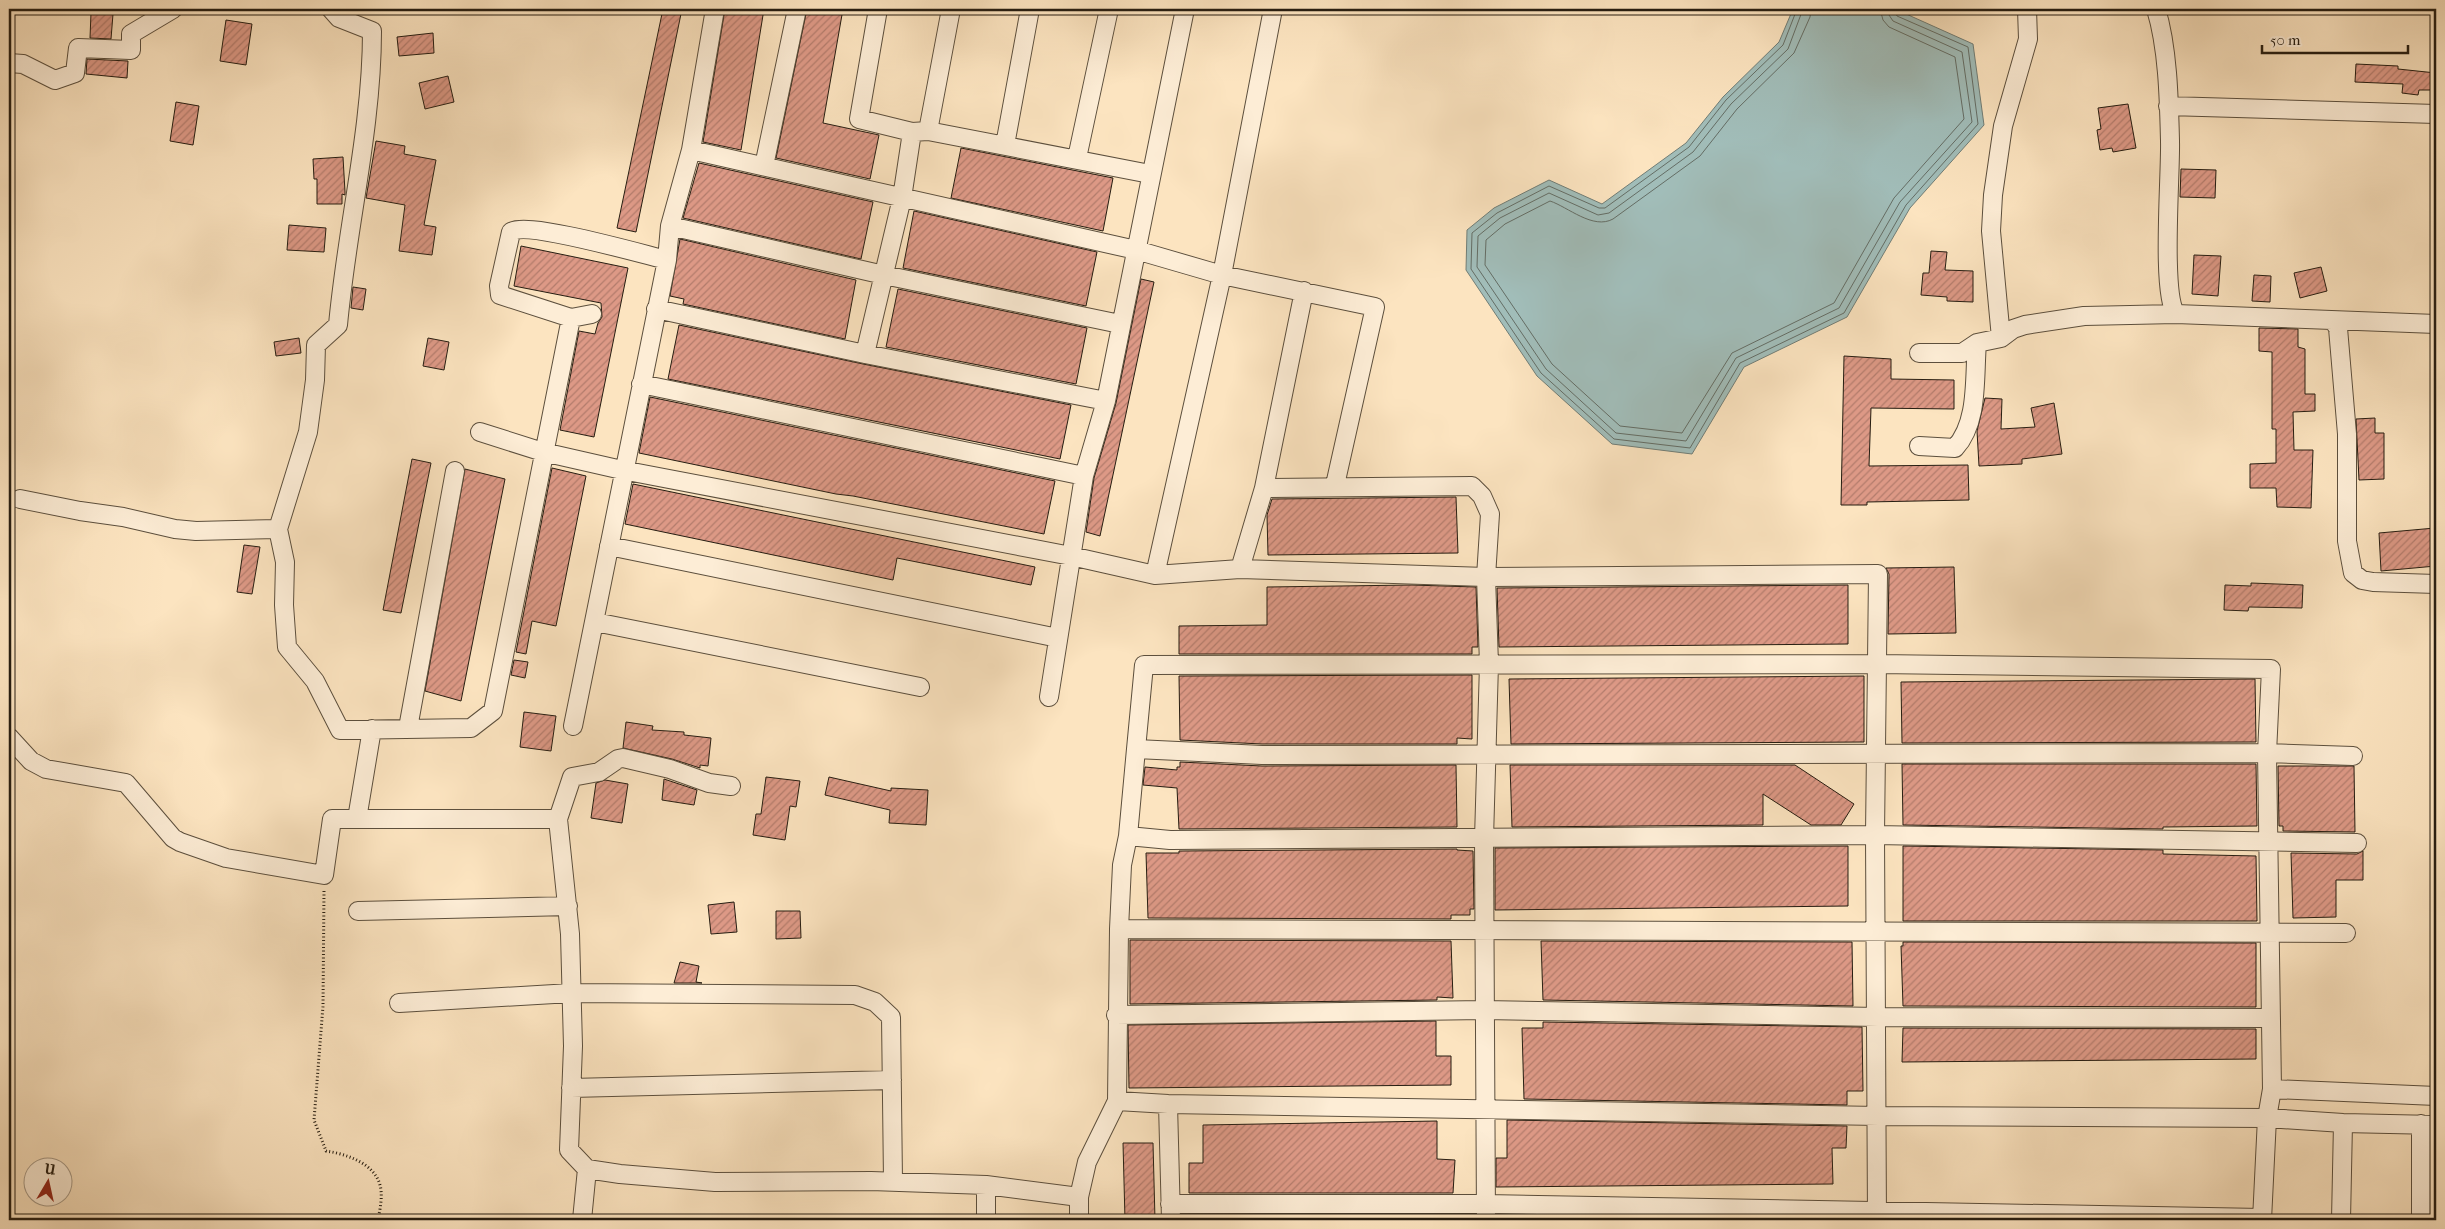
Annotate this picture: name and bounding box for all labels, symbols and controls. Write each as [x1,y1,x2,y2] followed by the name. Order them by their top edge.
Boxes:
[2262,22,2409,54] scale bar
[2270,31,2301,49] text: 50 m
[22,1156,72,1206] north arrow
[42,1160,57,1179] text: U

